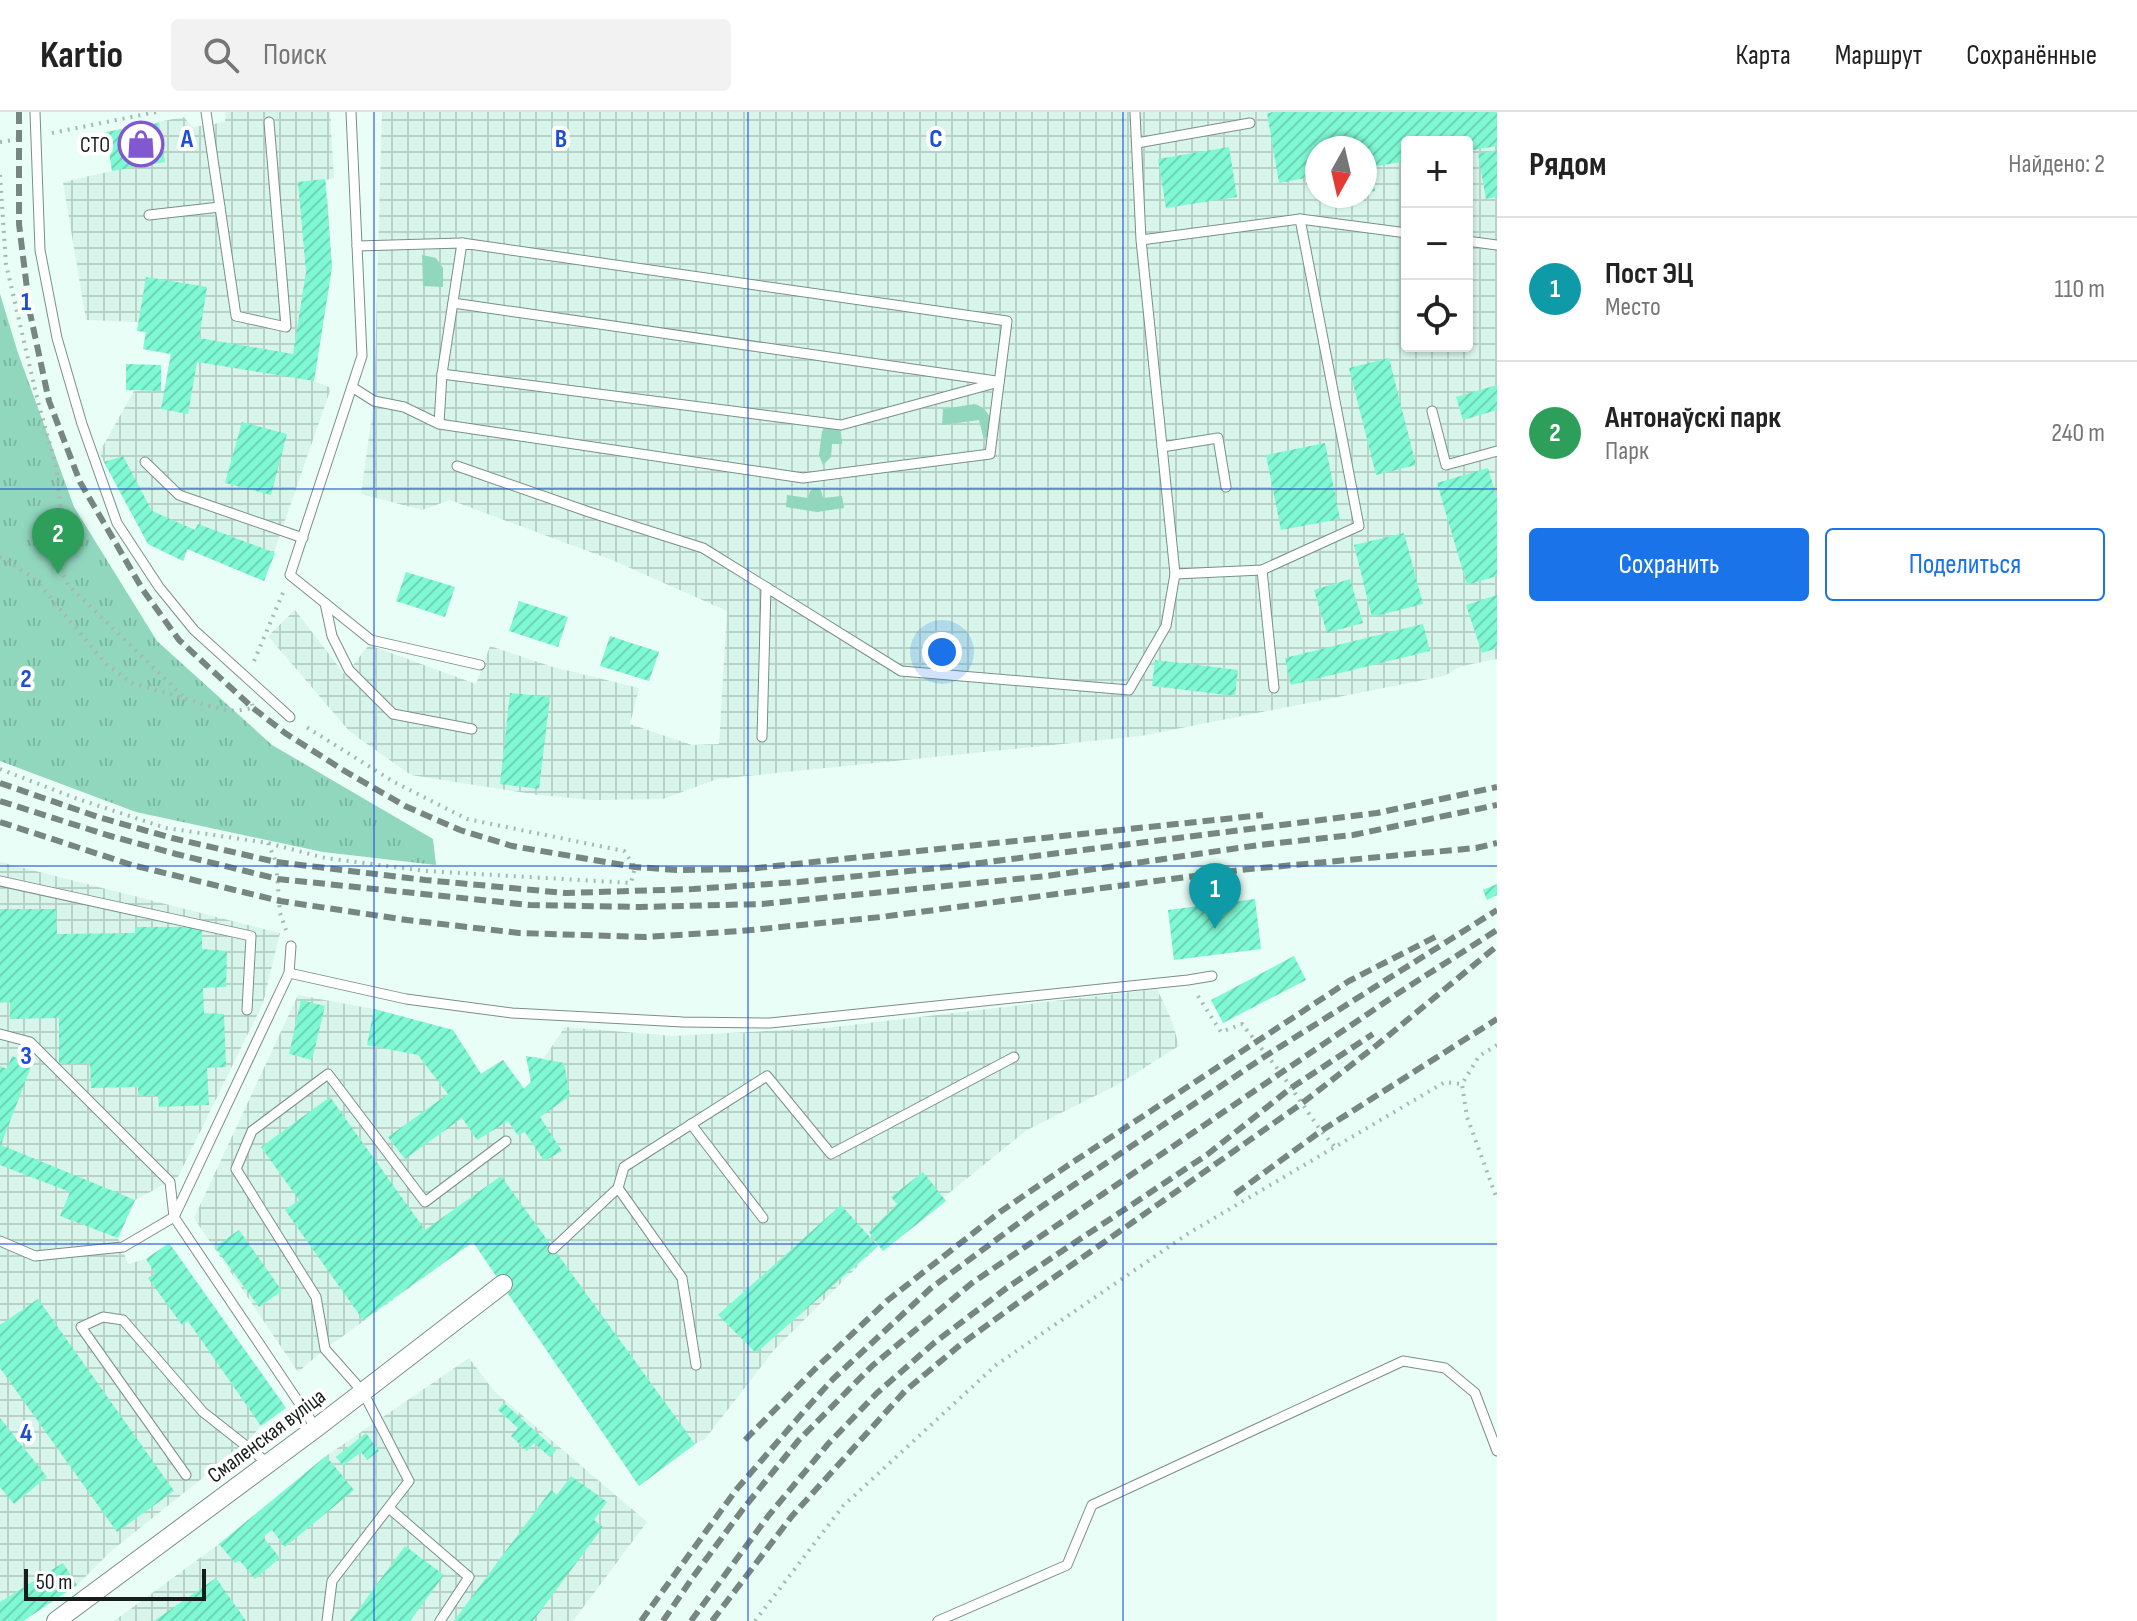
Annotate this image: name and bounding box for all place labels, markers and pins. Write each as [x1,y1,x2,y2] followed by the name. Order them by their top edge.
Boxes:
[117,120,165,168] shop icon: СТО
[80,132,110,159] place label: СТО
[32,508,84,574] pin: 2
[1189,863,1241,929] pin: 1

